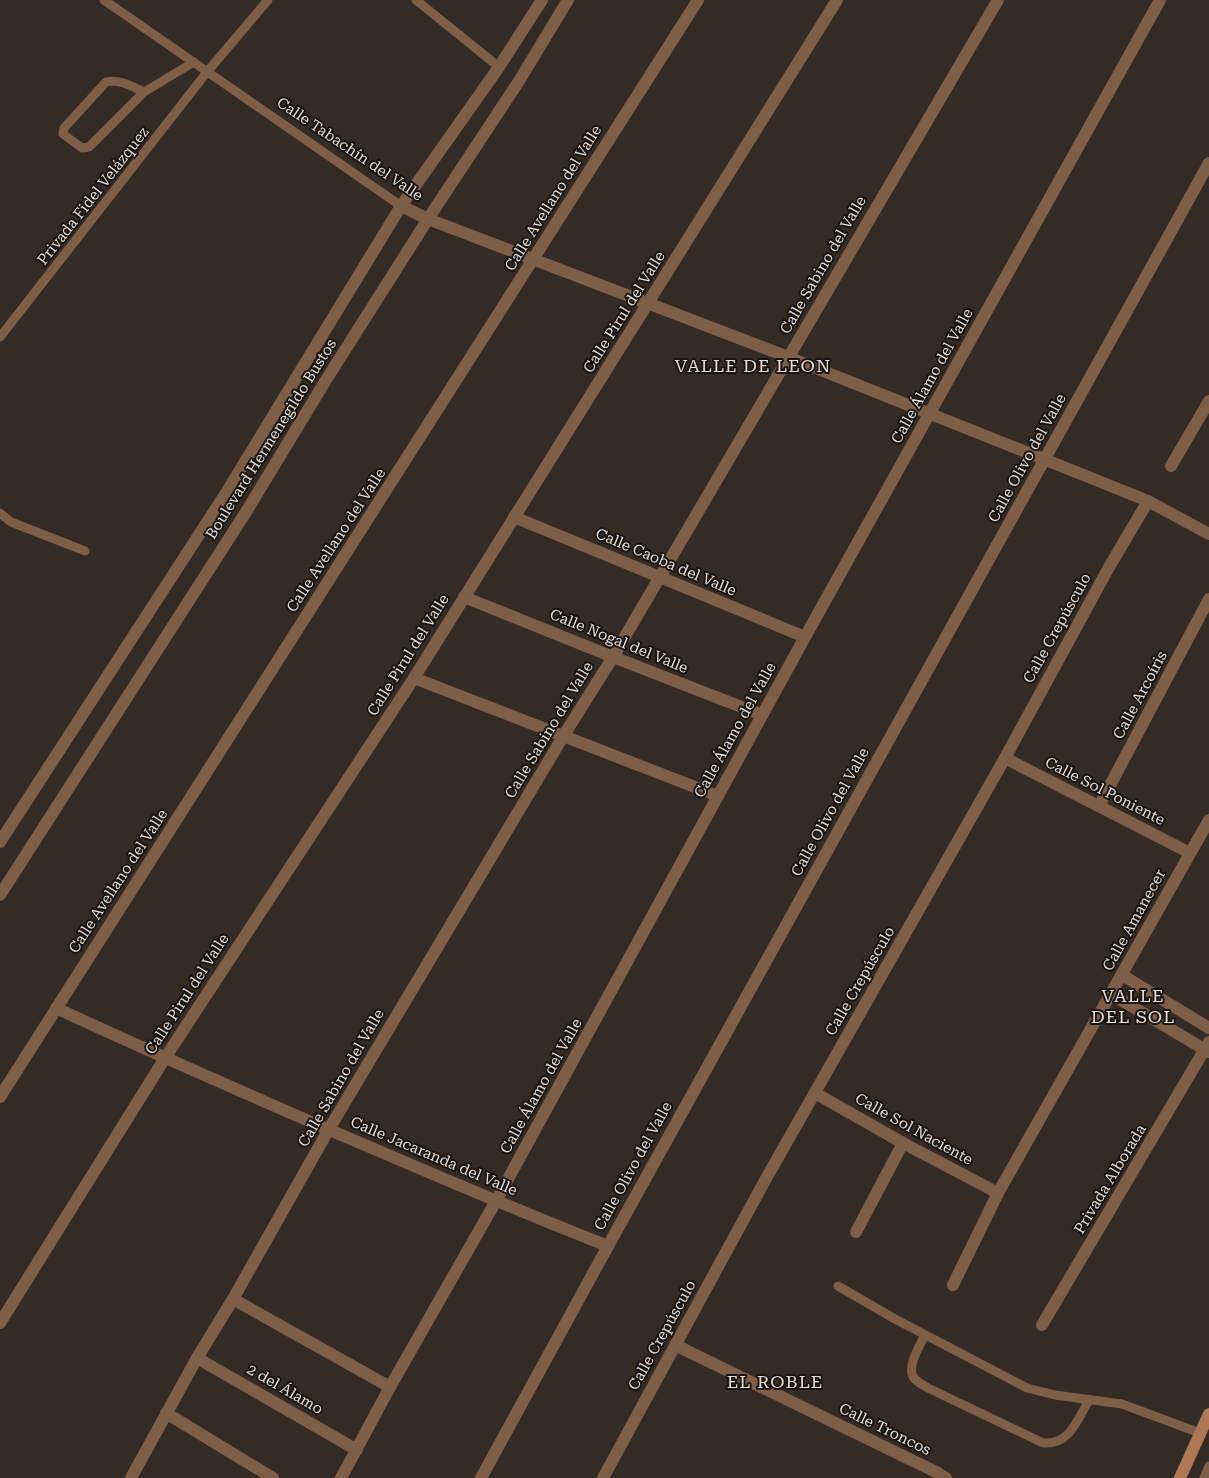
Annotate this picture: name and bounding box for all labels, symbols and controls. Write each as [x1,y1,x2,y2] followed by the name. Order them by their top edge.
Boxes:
[273,93,427,205] street label: Calle Tabachín del Valle
[501,122,605,274] street label: Calle Avellano del Valle
[34,123,152,269] street label: Privada Fidel Velázquez
[776,193,870,337] street label: Calle Sabino del Valle
[579,248,669,376] street label: Calle Pirul del Valle
[887,305,977,447] street label: Calle Álamo del Valle
[202,336,340,542] street label: Boulevard Hermenegildo Bustos
[675,355,831,376] district label: VALLE DE LEON
[984,391,1070,525] street label: Calle Olivo del Valle
[283,465,389,615] street label: Calle Avellano del Valle
[593,524,739,600] street label: Calle Caoba del Valle
[1019,570,1095,686] street label: Calle Crepúsculo
[363,591,453,719] street label: Calle Pirul del Valle
[547,605,691,677] street label: Calle Nogal del Valle
[1109,648,1171,742] street label: Calle Arcoíris
[501,658,597,802] street label: Calle Sabino del Valle
[690,659,780,801] street label: Calle Álamo del Valle
[787,745,873,879] street label: Calle Olivo del Valle
[1042,753,1168,829] street label: Calle Sol Poniente
[65,806,171,956] street label: Calle Avellano del Valle
[1099,866,1169,974] street label: Calle Amanecer
[821,923,899,1039] street label: Calle Crepúsculo
[141,930,233,1058] street label: Calle Pirul del Valle
[1091,985,1175,1027] district label: VALLE DEL SOL
[294,1006,388,1150] street label: Calle Sabino del Valle
[496,1015,586,1157] street label: Calle Álamo del Valle
[852,1089,976,1169] street label: Calle Sol Naciente
[590,1099,676,1233] street label: Calle Olivo del Valle
[348,1113,520,1199] street label: Calle Jacaranda del Valle
[1070,1121,1150,1237] street label: Privada Alborada
[624,1277,700,1393] street label: Calle Crepúsculo
[244,1360,326,1418] street label: 2 del Álamo
[727,1371,823,1392] district label: EL ROBLE
[836,1399,934,1459] street label: Calle Troncos

